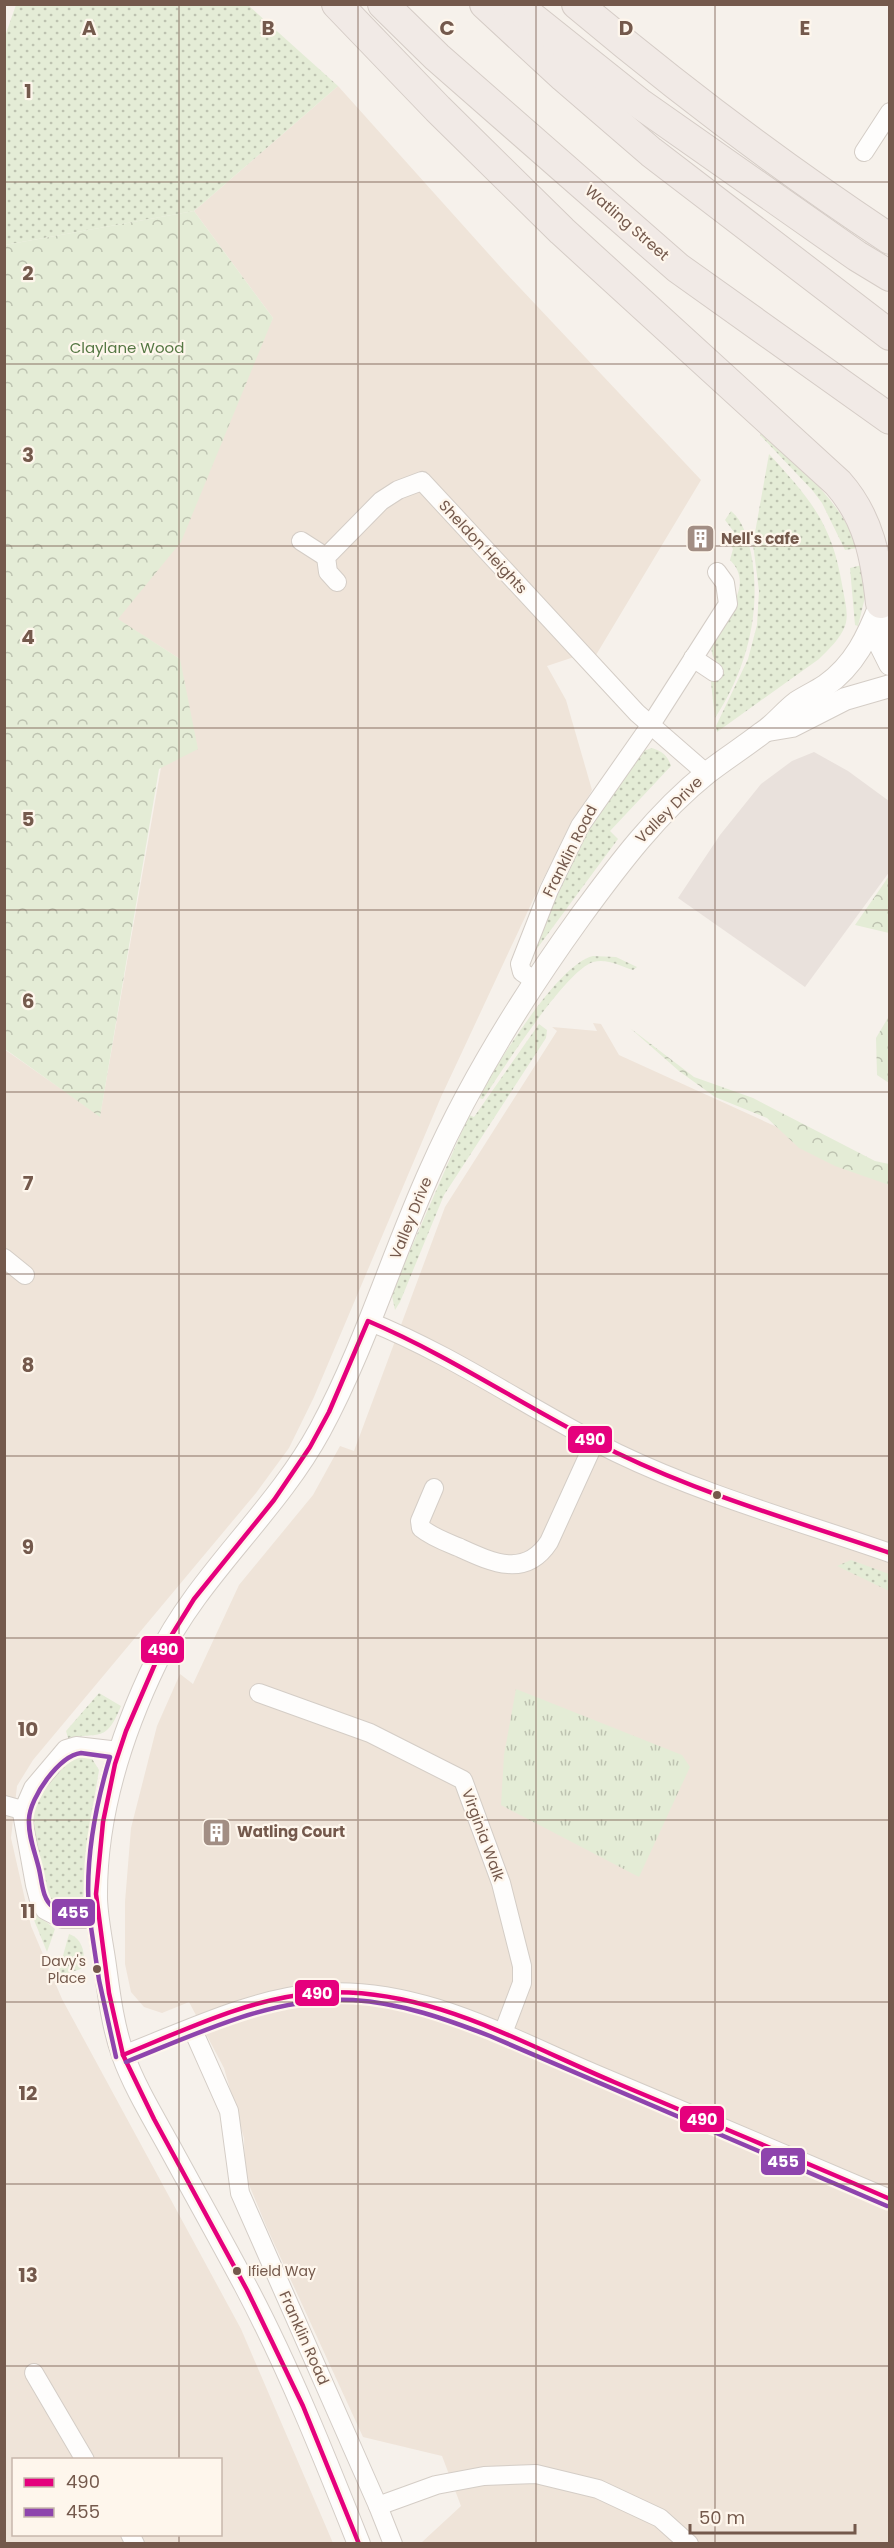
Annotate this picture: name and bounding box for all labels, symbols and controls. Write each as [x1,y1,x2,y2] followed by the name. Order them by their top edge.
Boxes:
[82,14,97,42] text: A
[261,14,275,42] text: B
[439,14,455,42] text: C
[619,14,633,42] text: D
[800,14,810,42] text: E
[24,77,32,105] text: 1
[581,180,674,265] street label: Watling Street
[22,259,34,287] text: 2
[70,337,184,358] park label: Claylane Wood
[22,441,34,469] text: 3
[434,495,532,598] street label: Sheldon Heights
[684,523,716,555] building icon: Nell's cafe
[721,528,799,549] place label: Nell's cafe
[21,623,35,651] text: 4
[630,771,707,848] street label: Valley Drive
[537,801,602,900] street label: Franklin Road
[22,805,35,833] text: 5
[22,987,34,1015] text: 6
[23,1169,34,1197] text: 7
[385,1174,437,1262] street label: Valley Drive
[22,1351,34,1379] text: 8
[567,1425,613,1454] line badge: 490
[574,1428,606,1451] text: 490
[711,1489,723,1501] unlabelled marker
[22,1533,34,1561] text: 9
[140,1635,185,1664] line badge: 490
[147,1638,179,1661] text: 490
[18,1715,38,1743] text: 10
[457,1786,510,1884] street label: Virginia Walk
[200,1816,232,1848] building icon: Watling Court
[237,1821,345,1842] place label: Watling Court
[20,1897,36,1925] text: 11
[51,1898,96,1927] line badge: 455
[57,1901,89,1924] text: 455
[41,1951,86,1988] place label: Davy's Place
[91,1963,103,1975] marker: Davy's Place
[294,1979,340,2007] line badge: 490
[301,1982,333,2005] text: 490
[19,2079,37,2107] text: 12
[679,2105,725,2133] line badge: 490
[686,2108,718,2131] text: 490
[760,2147,806,2176] line badge: 455
[767,2150,799,2173] text: 455
[18,2261,38,2289] text: 13
[248,2261,316,2281] place label: Ifield Way
[231,2265,243,2277] marker: Ifield Way
[274,2288,335,2388] street label: Franklin Road
[12,2458,222,2536] legend
[66,2469,100,2494] text: 490
[690,2497,855,2535] scale bar
[66,2499,100,2524] text: 455
[699,2505,745,2530] text: 50 m

